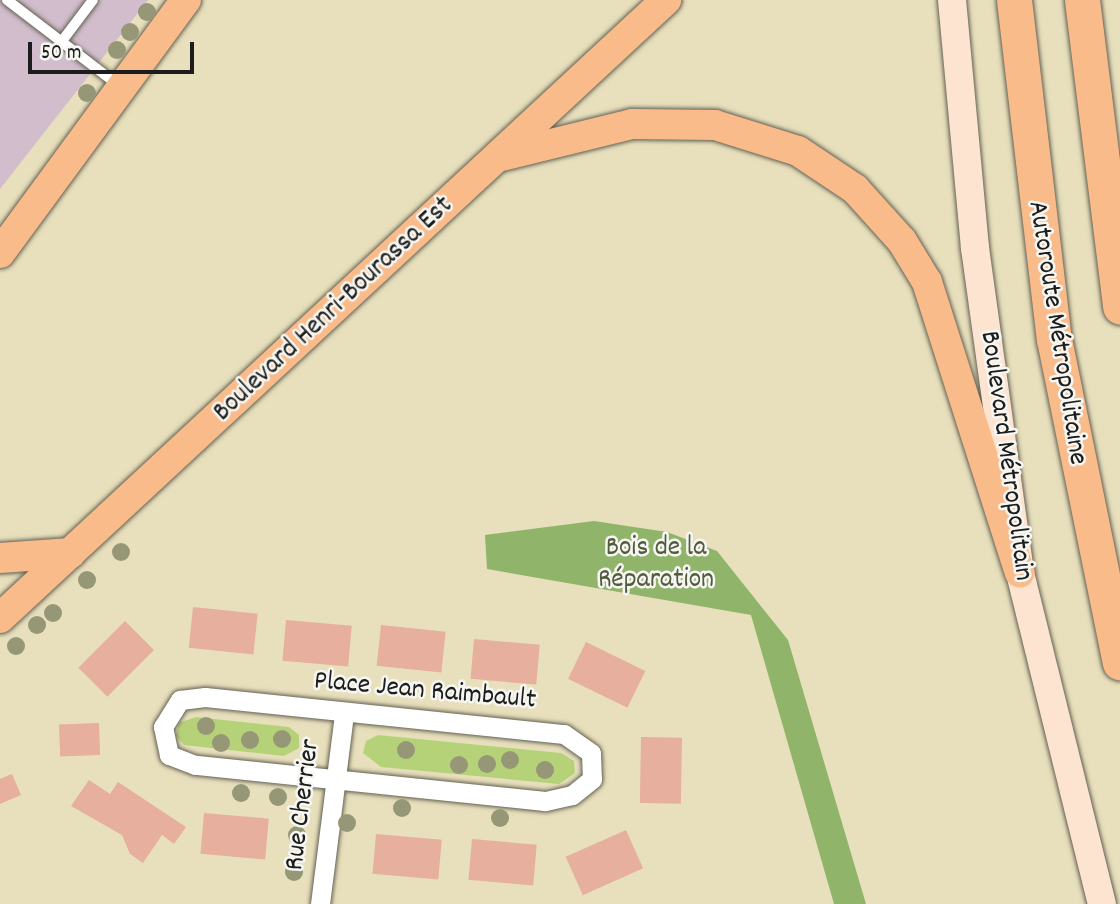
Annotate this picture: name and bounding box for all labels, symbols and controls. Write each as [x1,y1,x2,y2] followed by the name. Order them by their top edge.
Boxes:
[32,28,198,72] scale bar
[41,39,81,69] text: 50 m
[207,190,461,430] street label: Boulevard Henri-Bourassa Est
[1019,199,1093,467] street label: Autoroute Métropolitaine
[971,329,1039,583] street label: Boulevard Métropolitain
[598,532,714,598] park label: Bois de la Réparation
[312,666,538,718] street label: Place Jean Raimbault
[279,737,329,873] street label: Rue Cherrier

